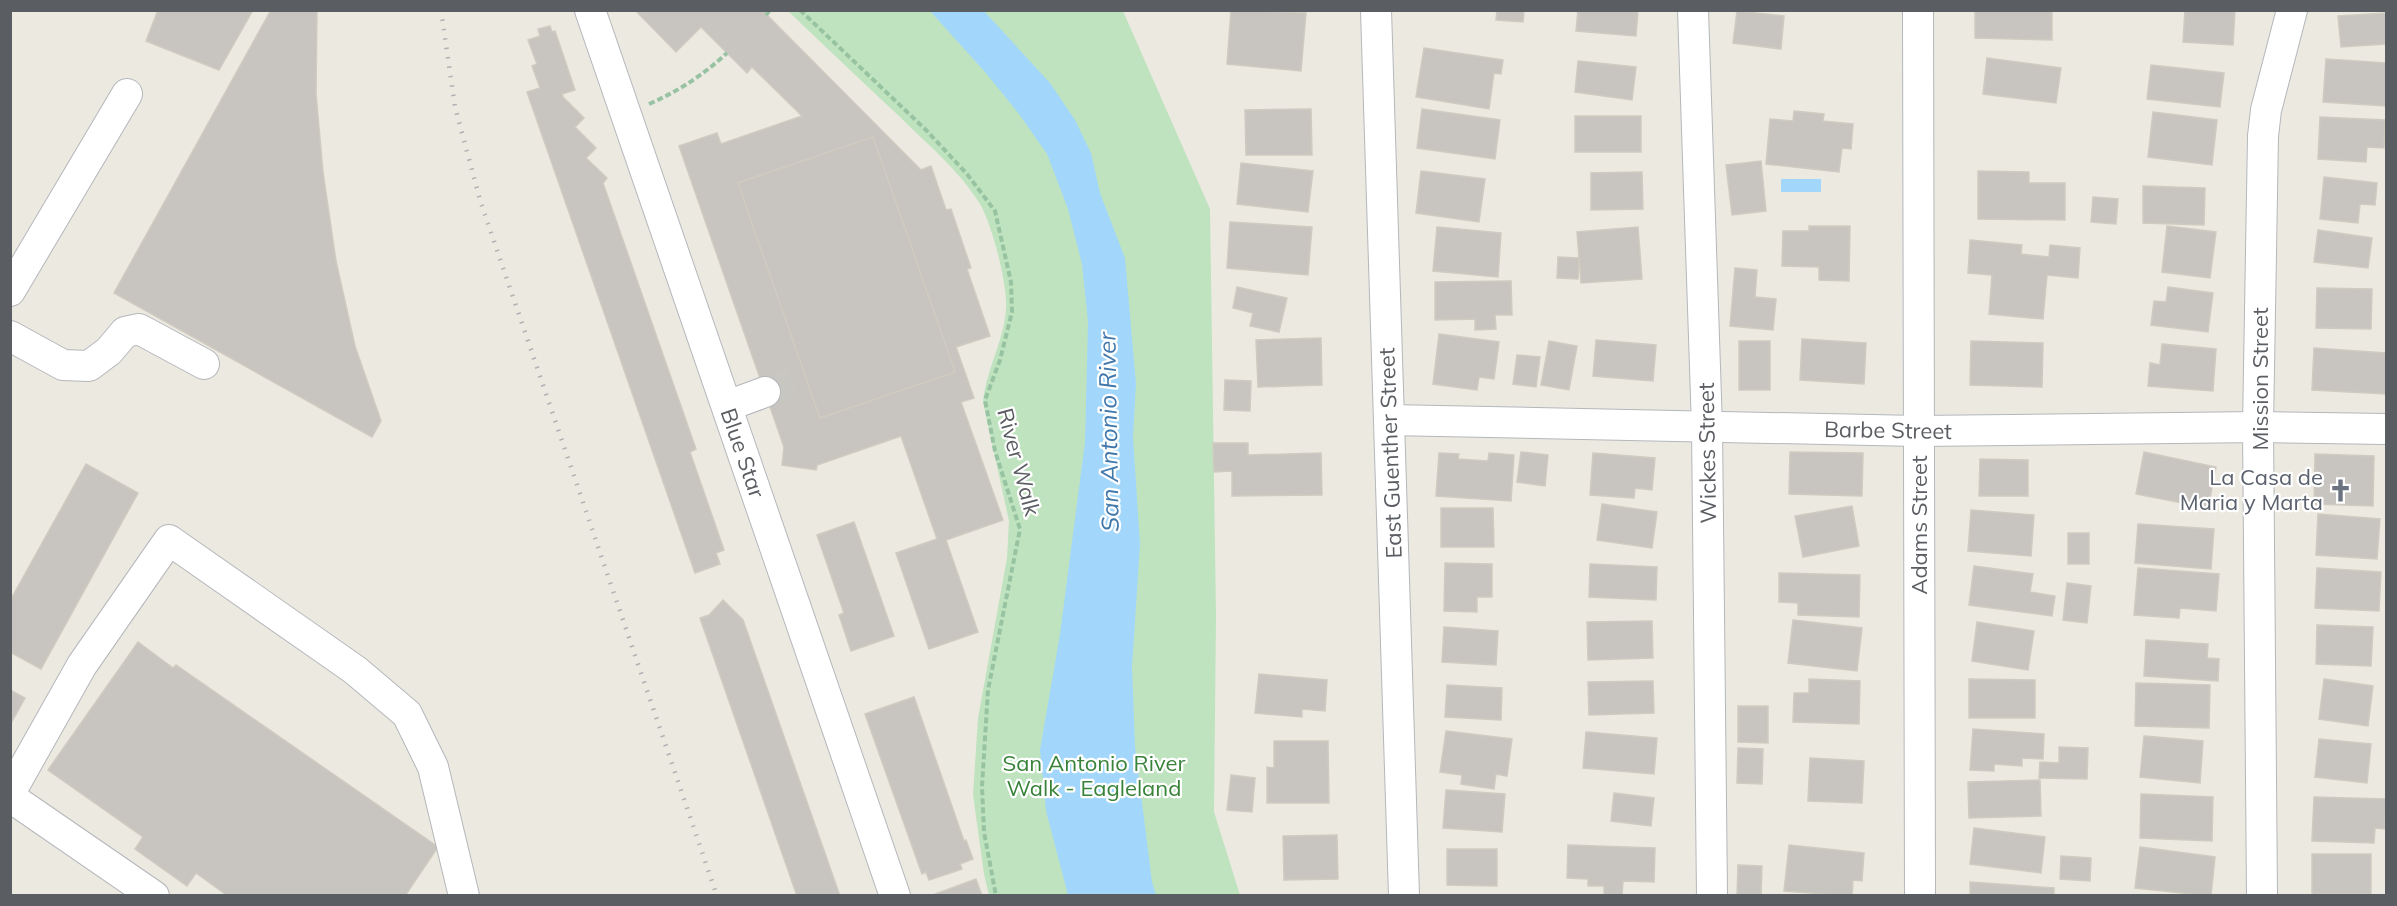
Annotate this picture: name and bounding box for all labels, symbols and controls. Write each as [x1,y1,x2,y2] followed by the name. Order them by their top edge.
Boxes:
[2246,307,2274,451] street label: Mission Street
[1091,331,1125,532] water label: San Antonio River
[1372,347,1408,559] street label: East Guenther Street
[1692,382,1722,524] street label: Wickes Street
[715,404,771,502] street label: Blue Star
[991,405,1047,520] street label: River Walk
[1824,415,1952,445] street label: Barbe Street
[1905,455,1933,595] street label: Adams Street
[2180,463,2323,516] place label: La Casa de Maria y Marta
[2328,477,2354,503] church icon: La Casa de Maria y Marta
[1002,749,1186,802] park label: San Antonio River Walk - Eagleland

